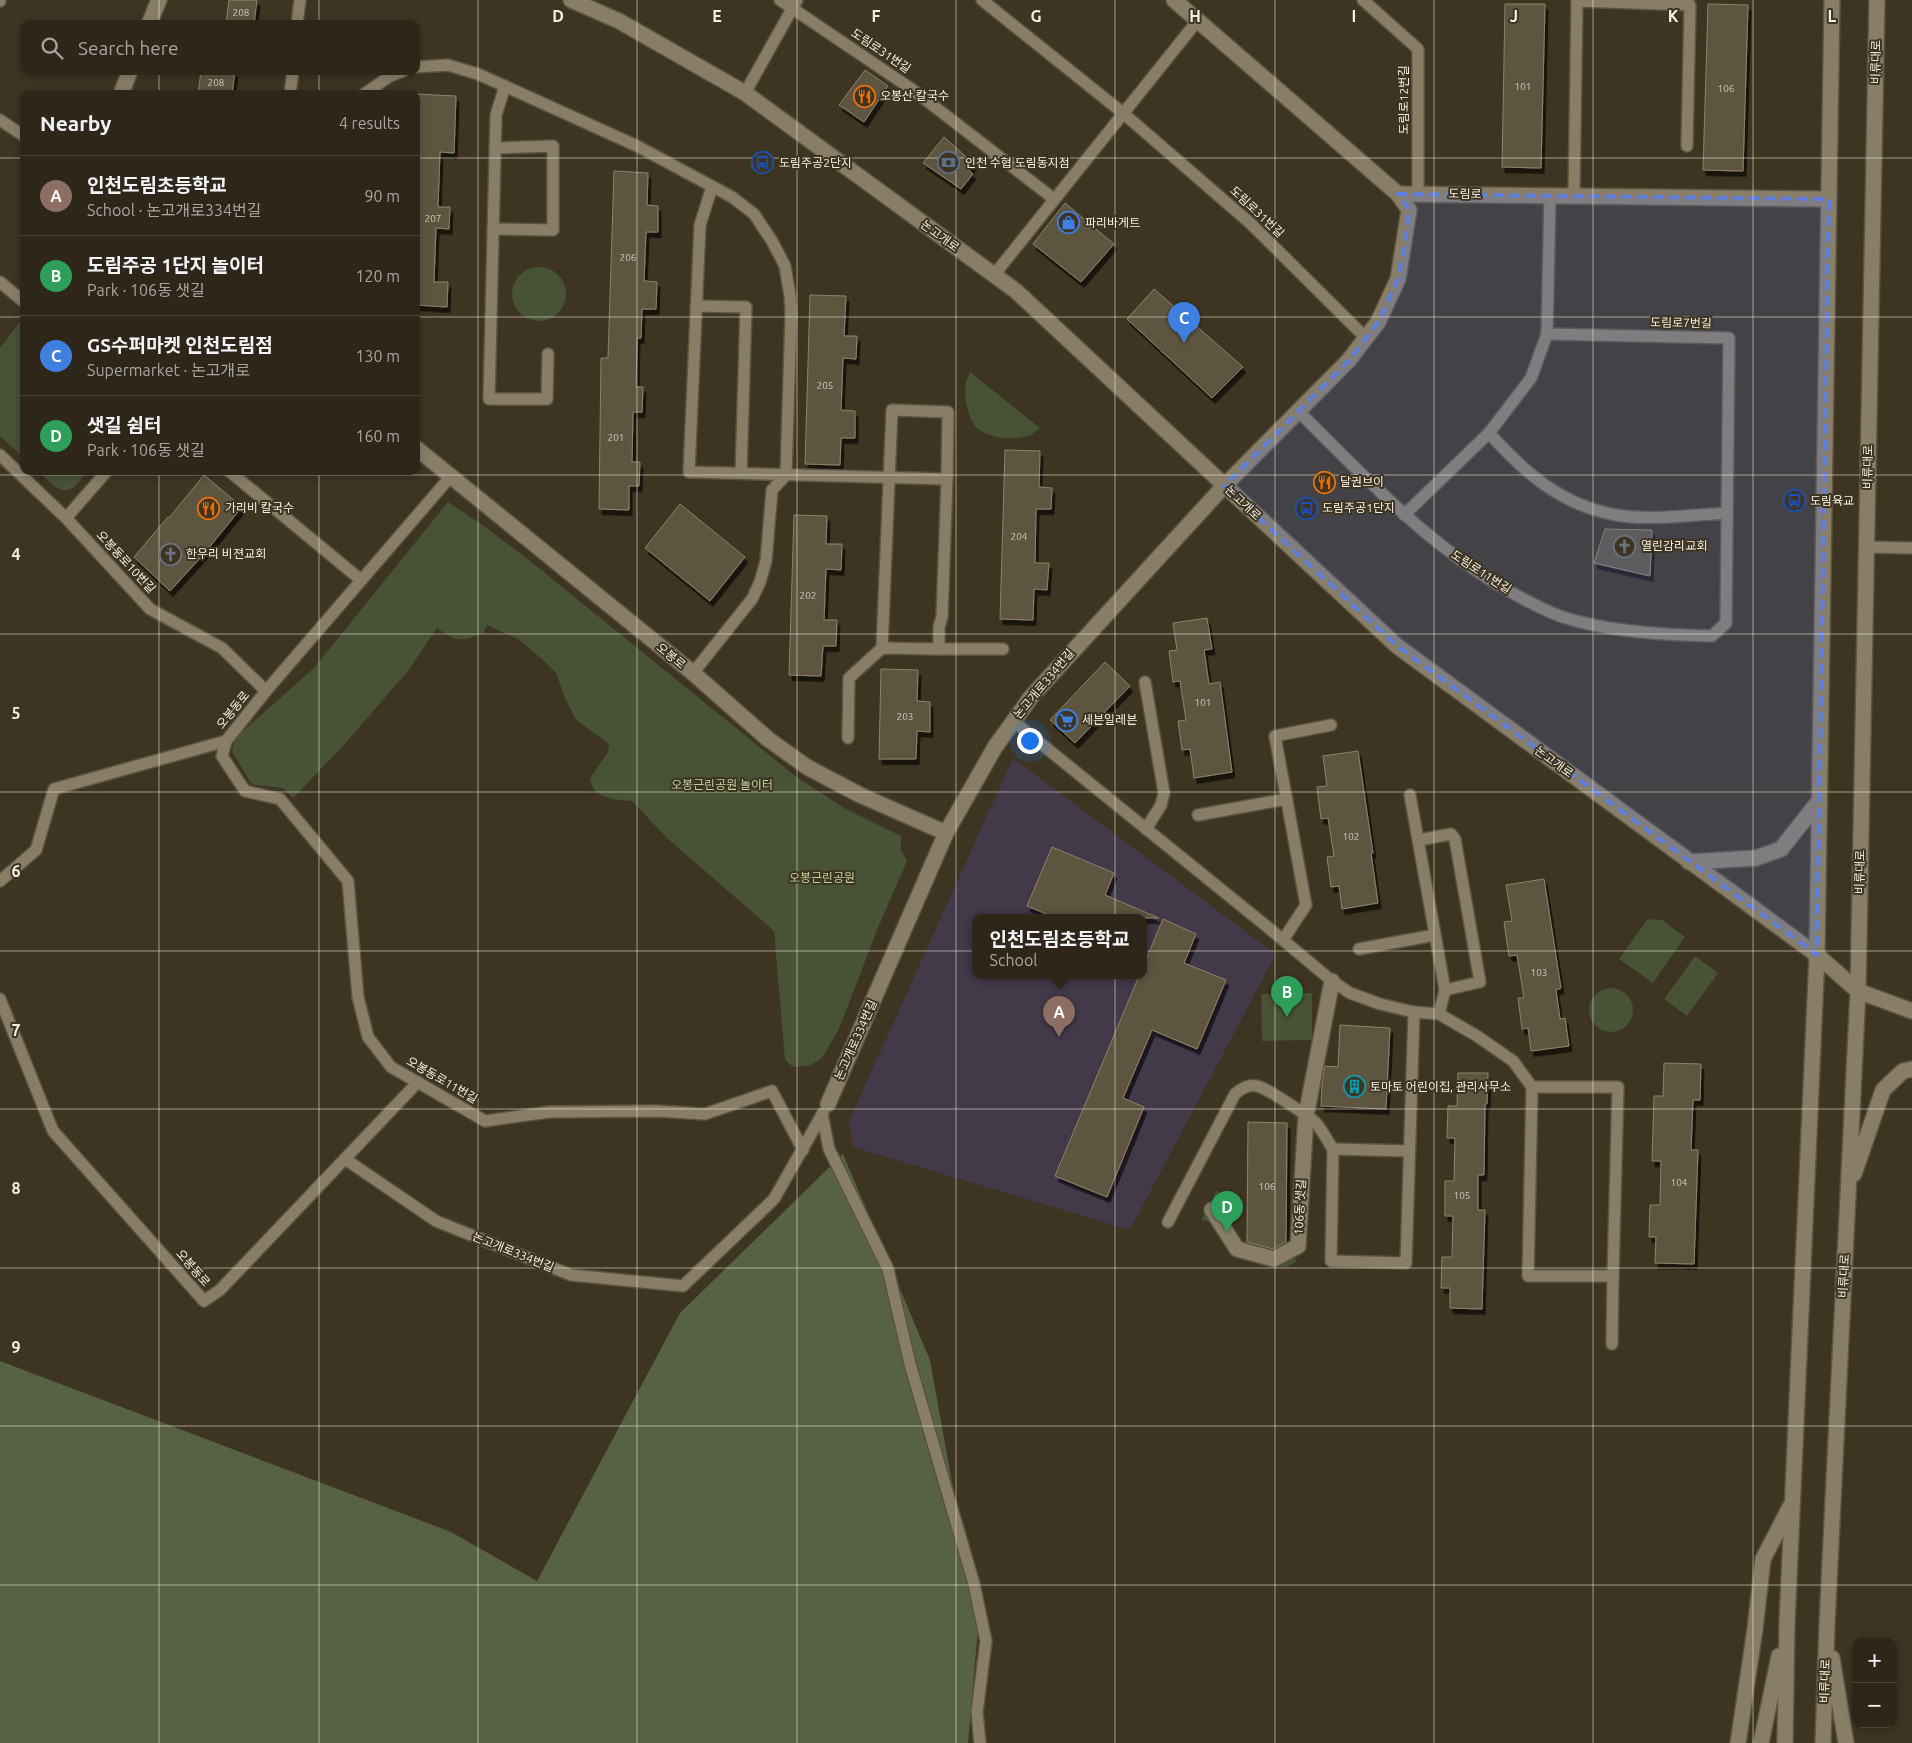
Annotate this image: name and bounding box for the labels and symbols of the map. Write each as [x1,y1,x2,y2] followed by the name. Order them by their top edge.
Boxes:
[233,7,250,18] house number: 208
[552,7,564,25] text: D
[712,7,722,25] text: E
[872,7,881,25] text: F
[1030,7,1042,25] text: G
[1189,7,1201,25] text: H
[1352,7,1356,25] text: I
[1510,7,1518,25] text: J
[1668,7,1679,25] text: K
[1828,7,1837,25] text: L
[849,26,913,75] street label: 도림로31번길
[1869,40,1882,84] street label: 비류대로
[1397,66,1410,134] street label: 도림로12번길
[208,77,225,88] house number: 208
[1515,81,1531,92] house number: 101
[1718,83,1735,94] house number: 106
[852,84,876,108] restaurant icon: 오봉산 칼국수
[880,89,949,102] place label: 오봉산 칼국수
[751,151,775,175] bus stop icon: 도림주공2단지
[937,151,961,175] bank icon: 인천 수협 도림동지점
[779,156,852,169] place label: 도림주공2단지
[965,156,1070,169] place label: 인천 수협 도림동지점
[1228,183,1287,240] street label: 도림로31번길
[1448,187,1482,200] street label: 도림로
[1057,211,1081,235] shop icon: 파리바게트
[425,213,441,224] house number: 207
[1085,216,1140,229] place label: 파리바게트
[919,217,962,254] street label: 논고개로
[620,252,637,263] house number: 206
[1168,302,1200,343] pin: C
[1650,315,1712,330] street label: 도림로7번길
[817,380,833,391] house number: 205
[608,432,624,443] house number: 201
[1861,445,1874,489] street label: 비류대로
[1312,470,1336,494] restaurant icon: 달권브이
[1340,475,1384,488] place label: 달권브이
[1223,483,1264,522] street label: 논고개로
[1782,489,1806,513] bus stop icon: 도림육교
[1810,494,1854,507] place label: 도림육교
[197,496,221,520] restaurant icon: 가리비 칼국수
[1294,496,1318,520] bus stop icon: 도림주공1단지
[225,501,294,514] place label: 가리비 칼국수
[1322,501,1395,514] place label: 도림주공1단지
[94,528,158,595] street label: 오봉동로10번길
[1011,531,1028,542] house number: 204
[1613,534,1637,558] church icon: 열린감리교회
[1641,539,1707,552] place label: 열린감리교회
[158,542,182,566] church icon: 한우리 비젼교회
[11,545,21,563] text: 4
[186,547,266,560] place label: 한우리 비젼교회
[1449,547,1514,596] street label: 도림로11번길
[800,590,816,601] house number: 202
[654,640,688,671] street label: 오봉로
[1011,646,1076,721] street label: 논고개로334번길
[214,688,252,731] street label: 오봉동로
[1195,697,1211,708] house number: 101
[11,704,21,722] text: 5
[1054,708,1078,732] supermarket icon: 세븐일레븐
[897,711,913,722] house number: 203
[1082,713,1137,726] place label: 세븐일레븐
[1017,728,1043,754] your location
[1533,743,1576,780] street label: 논고개로
[671,778,773,791] park label: 오봉근린공원 놀이터
[1343,831,1359,842] house number: 102
[1853,850,1866,894] street label: 비류대로
[11,862,21,880] text: 6
[789,871,855,884] park label: 오봉근린공원
[1531,967,1547,978] house number: 103
[1271,976,1303,1017] pin: B
[1043,996,1075,1037] pin: A
[832,998,879,1082] street label: 논고개로334번길
[11,1021,21,1039] text: 7
[404,1054,480,1105] street label: 오봉동로11번길
[1342,1075,1366,1099] building icon: 토마토 어린이집, 관리사무소
[1370,1080,1511,1093] place label: 토마토 어린이집, 관리사무소
[1671,1177,1688,1188] house number: 104
[11,1179,21,1197] text: 8
[1292,1179,1307,1235] street label: 106동 샛길
[1259,1181,1276,1192] house number: 106
[1454,1190,1470,1201] house number: 105
[1211,1191,1243,1232] pin: D
[471,1229,556,1274] street label: 논고개로334번길
[174,1247,213,1289] street label: 오봉동로
[1836,1254,1851,1298] street label: 비류대로
[11,1338,21,1356] text: 9
[1817,1659,1832,1703] street label: 비류대로

